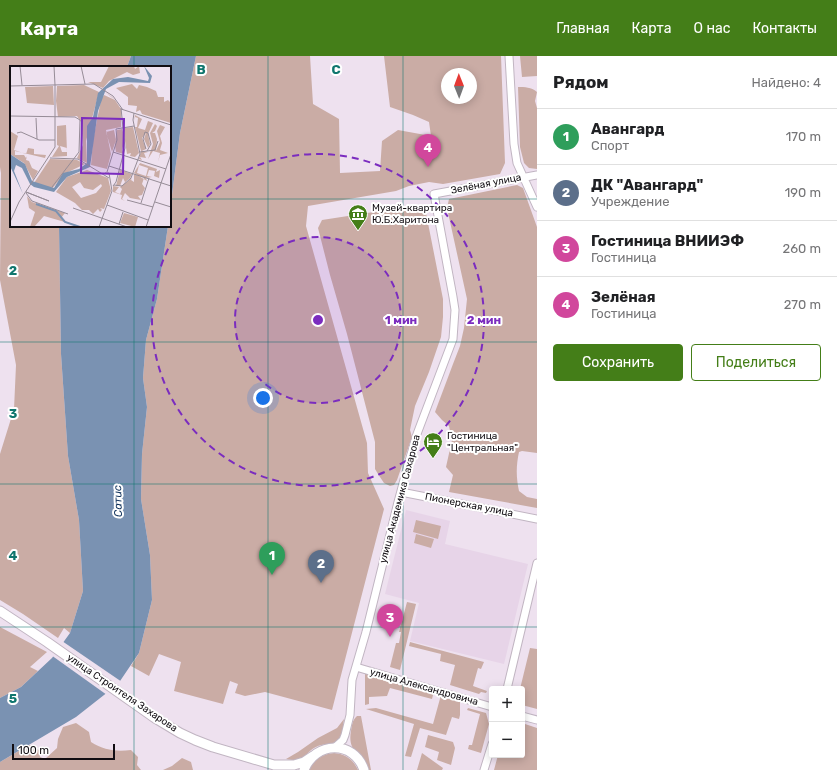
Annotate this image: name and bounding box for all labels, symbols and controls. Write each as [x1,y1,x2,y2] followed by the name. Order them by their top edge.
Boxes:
[20,17,78,40] text: Карта
[556,20,610,37] text: Главная
[632,20,672,37] text: Карта
[694,20,730,37] text: О нас
[752,20,817,37] text: Контакты
[196,62,206,77] text: B
[331,62,341,77] text: C
[10,66,171,227] inset map
[441,68,477,104] north arrow
[553,72,609,92] text: Рядом
[752,75,821,90] text: Найдено: 4
[591,120,664,138] text: Авангард
[563,129,569,144] text: 1
[786,129,821,144] text: 170 m
[415,134,441,167] pin: 4
[591,138,629,153] text: Спорт
[450,171,522,197] street label: Зелёная улица
[591,176,703,194] text: ДК "Авангард"
[562,185,570,200] text: 2
[785,185,821,200] text: 190 m
[591,194,669,209] text: Учреждение
[372,202,452,226] place label: Музей-квартира Ю.Б.Харитона
[347,203,369,231] museum icon: Музей-квартира Ю.Б.Харитона
[591,232,744,250] text: Гостиница ВНИИЭФ
[562,241,570,256] text: 3
[783,241,821,256] text: 260 m
[591,250,656,265] text: Гостиница
[9,263,17,278] text: 2
[591,288,656,306] text: Зелёная
[562,297,570,312] text: 4
[784,297,821,312] text: 270 m
[591,306,656,321] text: Гостиница
[311,313,325,327] centre of rings
[385,313,417,327] text: 1 мин
[467,313,501,327] text: 2 мин
[553,344,683,381] button: Сохранить
[691,344,821,381] button: Поделиться
[253,388,273,408] your location
[9,406,18,421] text: 3
[447,430,518,454] place label: Гостиница "Центральная"
[422,431,444,459] hotel icon: Гостиница "Центральная"
[377,433,423,565] street label: улица Академика Сахарова
[111,485,125,517] water label: Сатис
[424,491,514,519] street label: Пионерская улица
[259,542,285,575] pin: 1
[9,548,18,563] text: 4
[308,550,334,583] pin: 2
[377,604,403,637] pin: 3
[64,651,180,735] street label: улица Строителя Захарова
[369,666,479,708] street label: улица Александровича
[489,686,525,758] map controls
[489,686,525,722] button: +
[9,691,17,706] text: 5
[489,722,525,758] button: −
[12,742,115,761] scale bar
[18,744,49,757] text: 100 m

